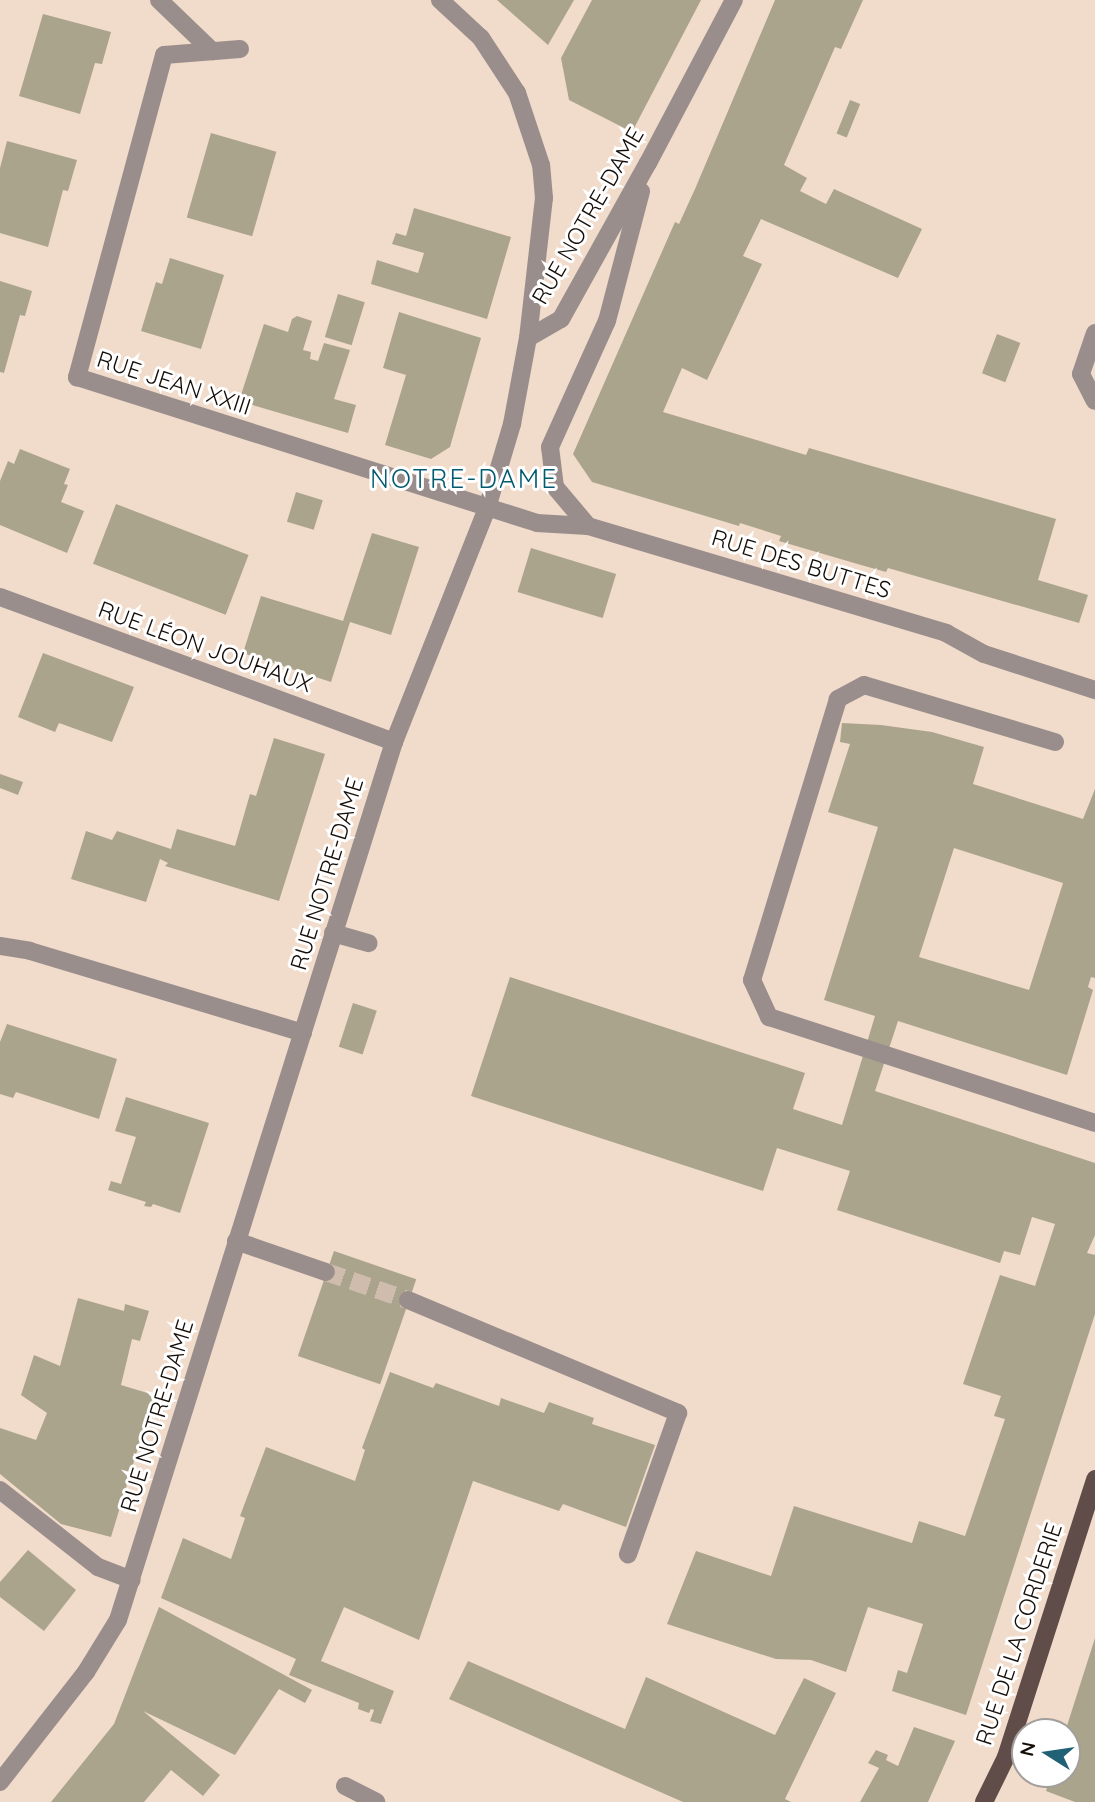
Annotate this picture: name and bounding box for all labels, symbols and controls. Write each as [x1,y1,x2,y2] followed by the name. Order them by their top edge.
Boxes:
[526,123,650,309] street label: RUE NOTRE-DAME
[94,345,254,421] street label: RUE JEAN XXIII
[371,463,557,495] district label: NOTRE-DAME
[708,524,894,604] street label: RUE DES BUTTES
[94,595,316,699] street label: RUE LÉON JOUHAUX
[285,774,369,974] street label: RUE NOTRE-DAME
[115,1316,199,1516] street label: RUE NOTRE-DAME
[970,1519,1068,1749] street label: RUE DE LA CORDERIE
[1011,1718,1081,1788] north arrow
[1014,1740,1041,1758] text: N

